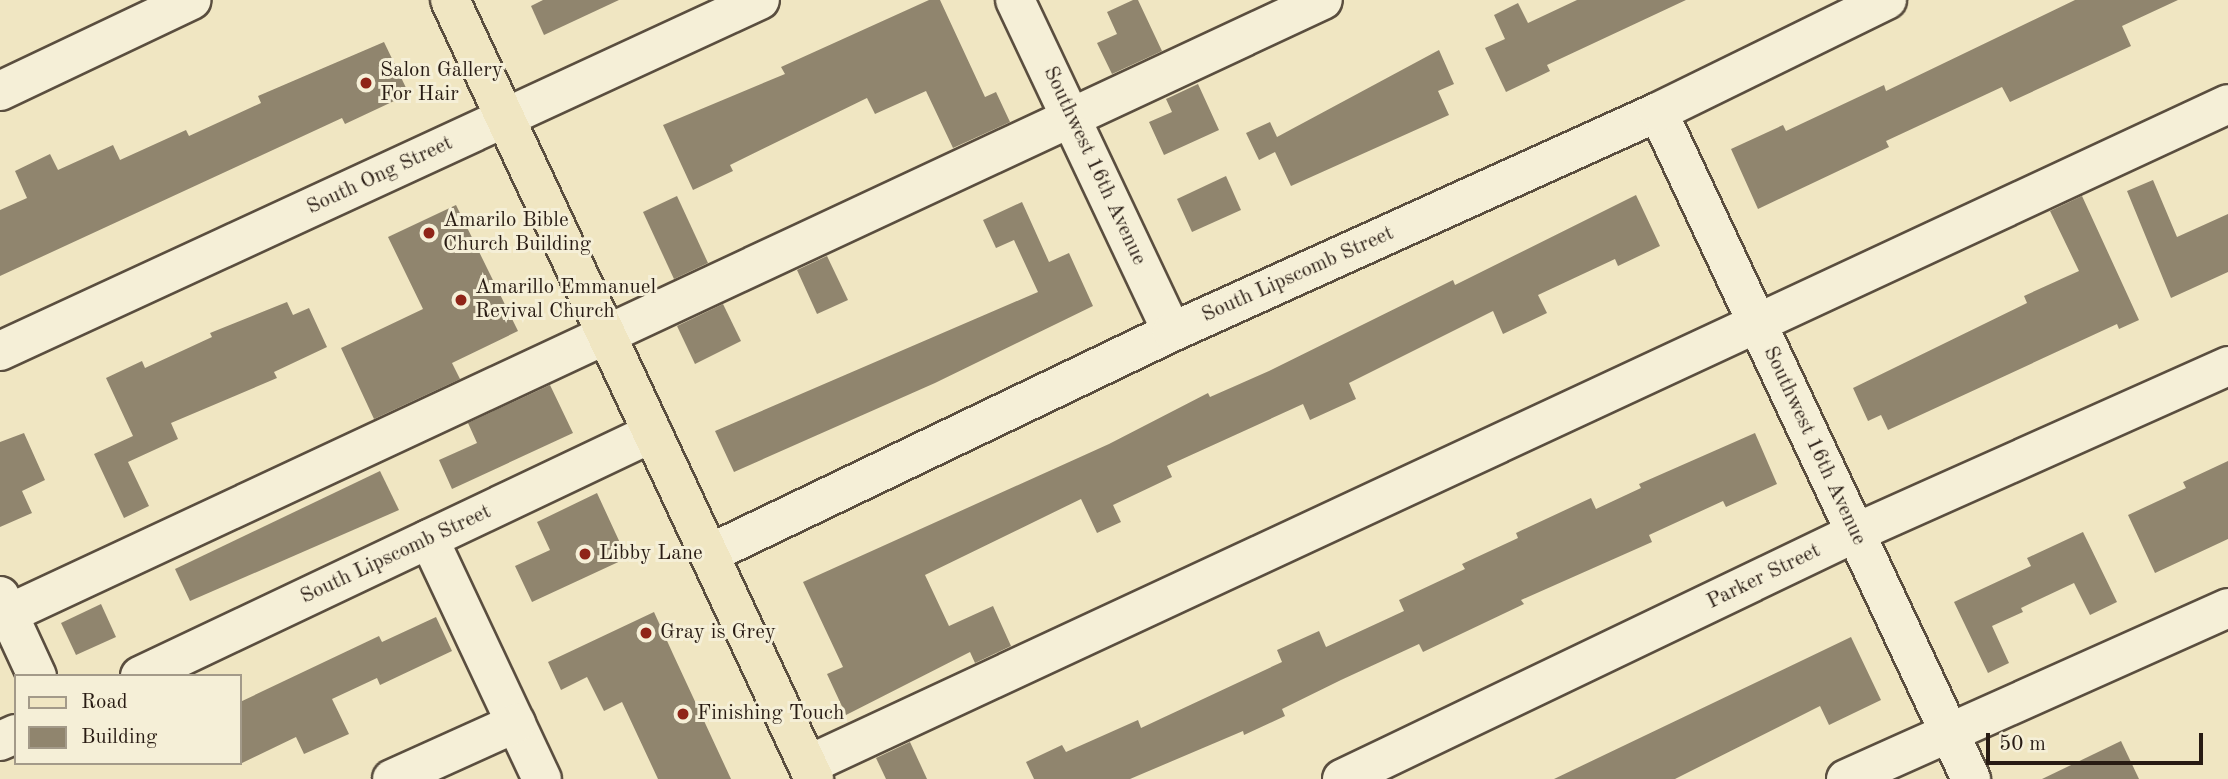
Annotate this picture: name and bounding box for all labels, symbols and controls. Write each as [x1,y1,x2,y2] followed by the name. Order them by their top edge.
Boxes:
[380,58,503,108] place label: Salon Gallery For Hair
[1037,63,1151,269] street label: Southwest 16th Avenue
[358,75,374,91] marker: Salon Gallery For Hair
[303,131,457,221] street label: South Ong Street
[443,208,591,258] place label: Amarilo Bible Church Building
[1198,221,1398,329] street label: South Lipscomb Street
[421,225,437,241] marker: Amarilo Bible Church Building
[475,275,656,325] place label: Amarillo Emmanuel Revival Church
[453,292,469,308] marker: Amarillo Emmanuel Revival Church
[1757,343,1871,549] street label: Southwest 16th Avenue
[297,500,495,610] street label: South Lipscomb Street
[1703,539,1825,615] street label: Parker Street
[599,541,703,567] place label: Libby Lane
[577,546,593,562] marker: Libby Lane
[660,620,776,646] place label: Gray is Grey
[638,625,654,641] marker: Gray is Grey
[14,674,242,765] legend
[81,692,128,713] text: Road
[697,701,844,727] place label: Finishing Touch
[675,706,691,722] marker: Finishing Touch
[1990,720,2207,764] scale bar
[81,727,157,748] text: Building
[1999,734,2046,755] text: 50 m

